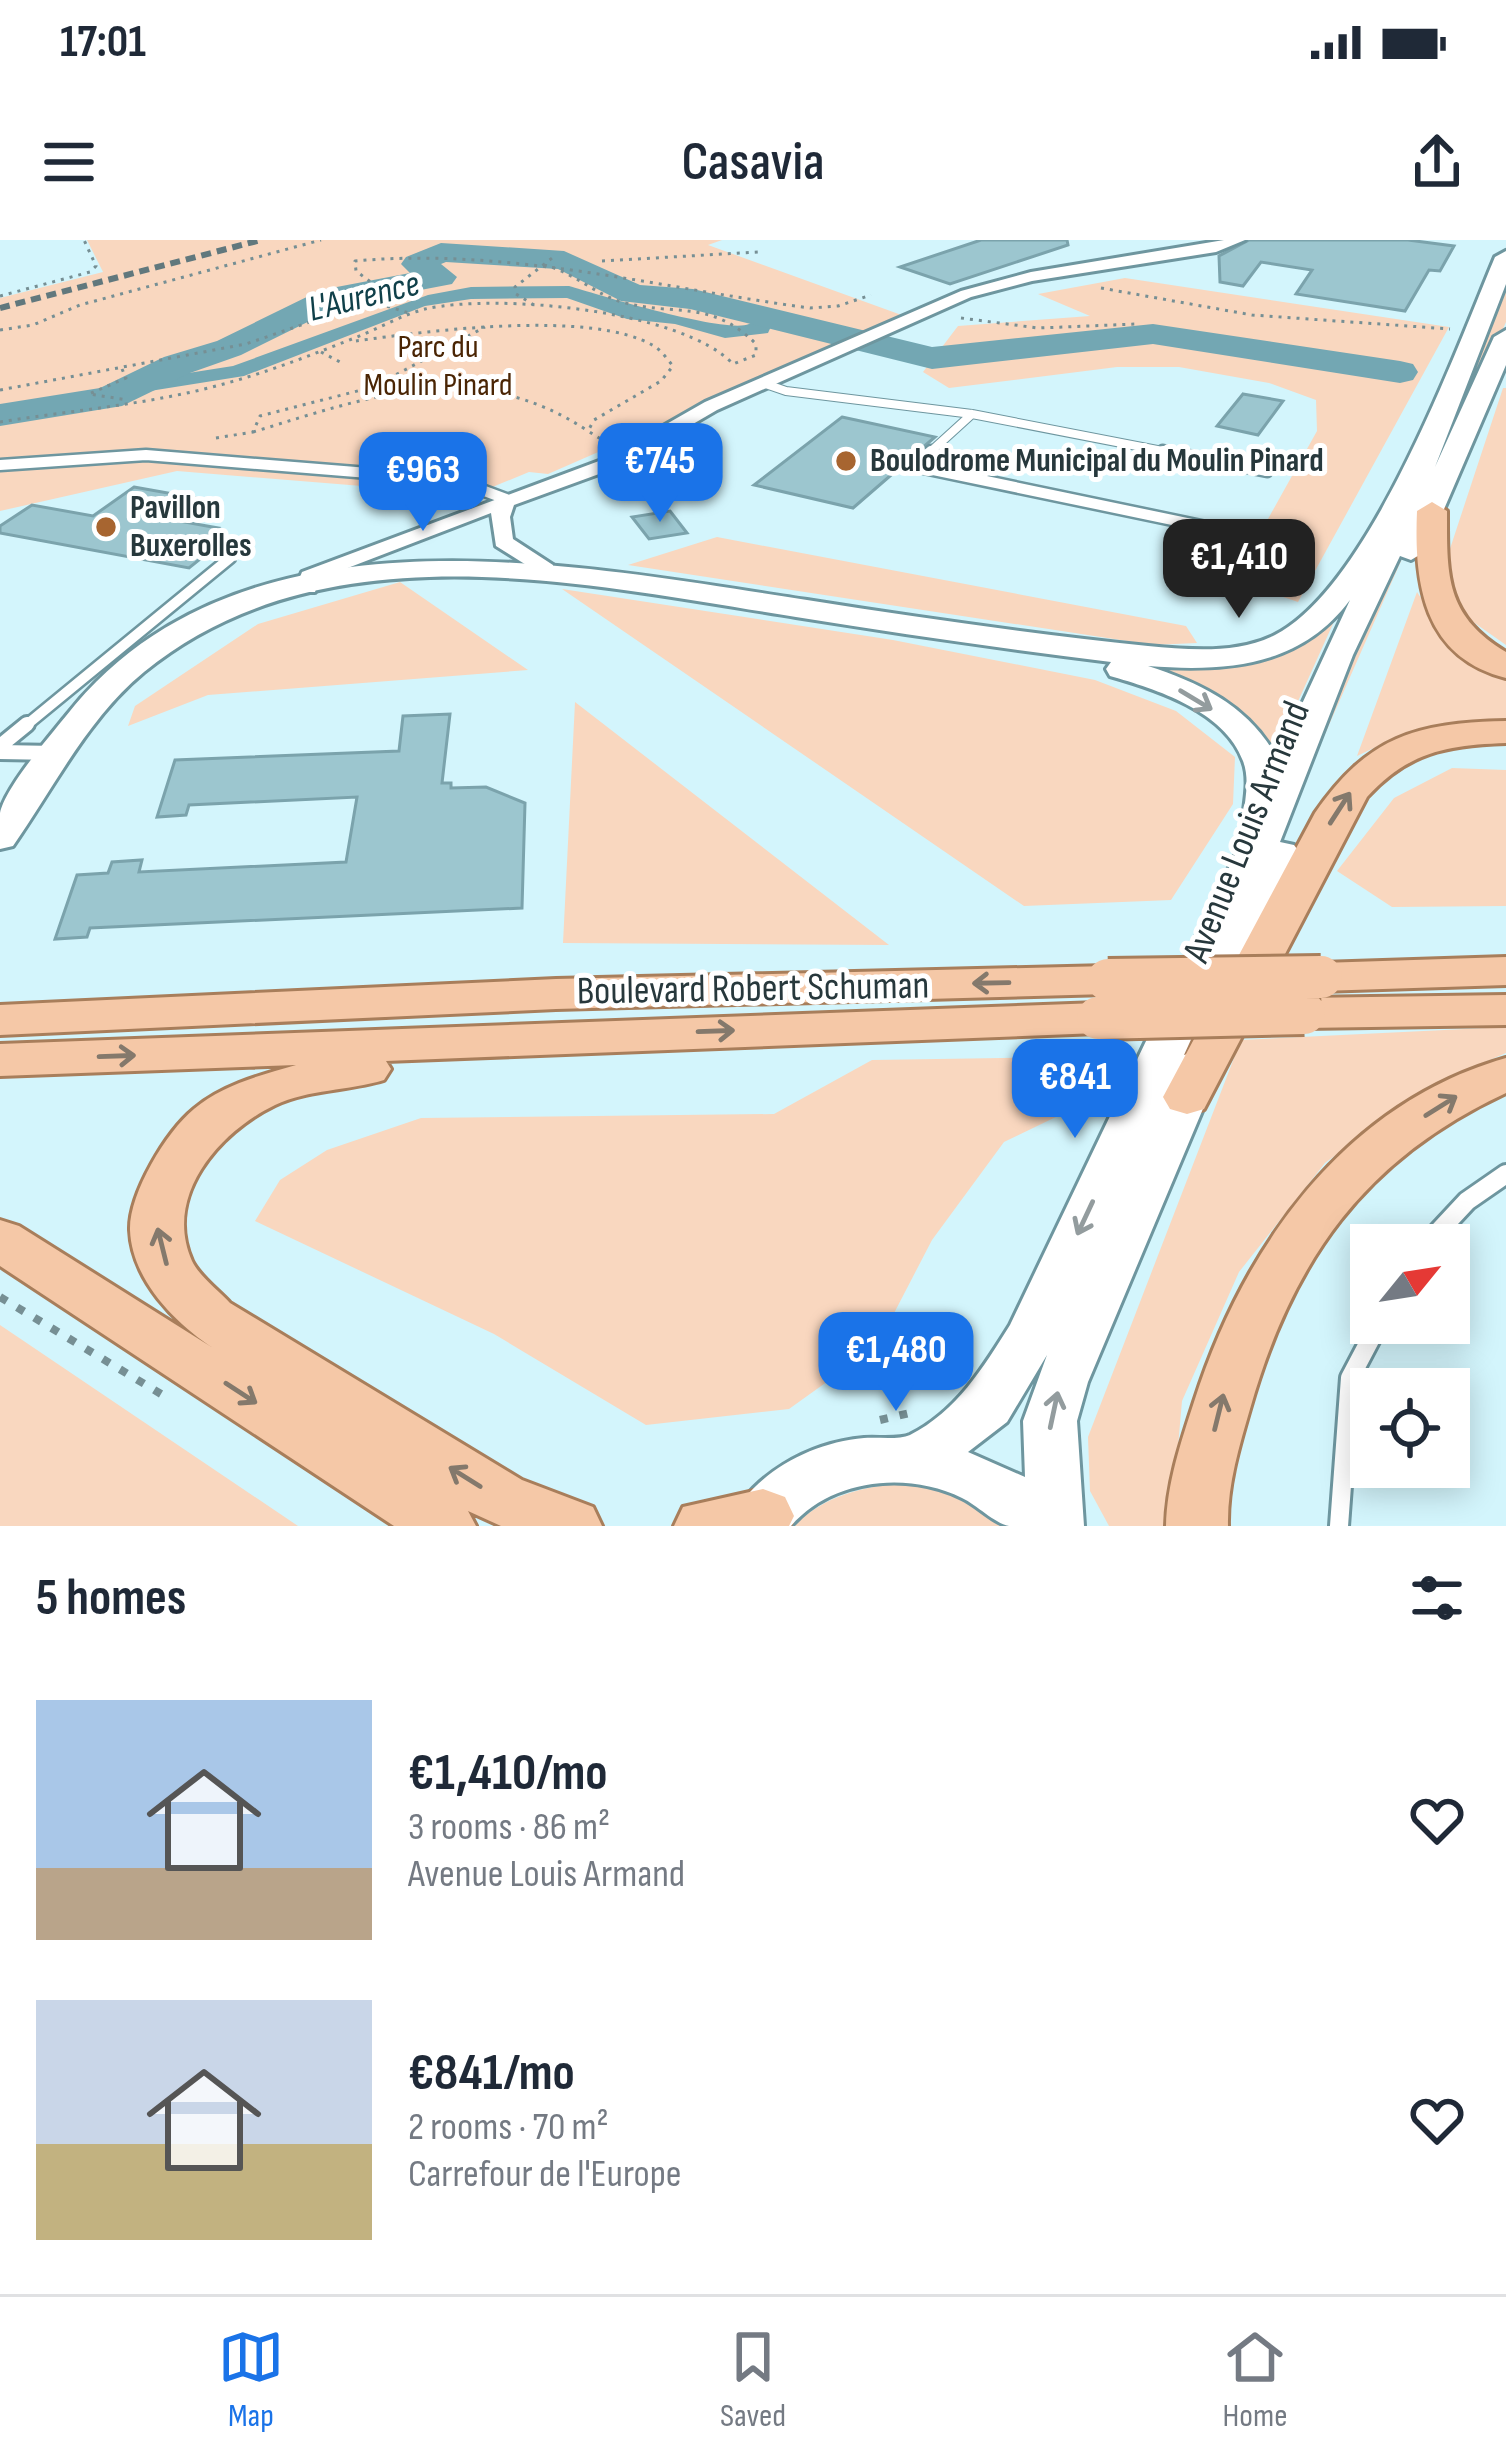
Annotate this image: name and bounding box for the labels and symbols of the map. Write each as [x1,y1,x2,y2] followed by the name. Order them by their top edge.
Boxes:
[304,262,424,332] water label: L'Aurence
[363,327,513,405] park label: Parc du Moulin Pinard
[589,423,731,525] pin: €745
[352,432,494,534] pin: €963
[870,441,1324,481] place label: Boulodrome Municipal du Moulin Pinard
[833,448,859,474] marker: Boulodrome Municipal du Moulin Pinard
[130,488,252,566] place label: Pavillon Buxerolles
[93,514,119,540] marker: Pavillon Buxerolles
[1141,519,1337,621] pin: €1,410
[1178,689,1213,713] one-way arrow
[1173,695,1321,970] street label: Avenue Louis Armand
[1327,792,1352,826] one-way arrow
[576,962,930,1016] street label: Boulevard Robert Schuman
[972,972,1011,995] one-way arrow
[696,1020,735,1043] one-way arrow
[1004,1039,1146,1141] pin: €841
[97,1044,136,1067] one-way arrow
[1423,1094,1457,1119] one-way arrow
[1073,1199,1095,1235] one-way arrow
[1350,1224,1470,1344] north arrow
[150,1227,172,1265] one-way arrow
[798,1312,994,1414] pin: €1,480
[223,1381,257,1405] one-way arrow
[1044,1391,1067,1429] one-way arrow
[1209,1394,1231,1432] one-way arrow
[449,1465,483,1489] one-way arrow

